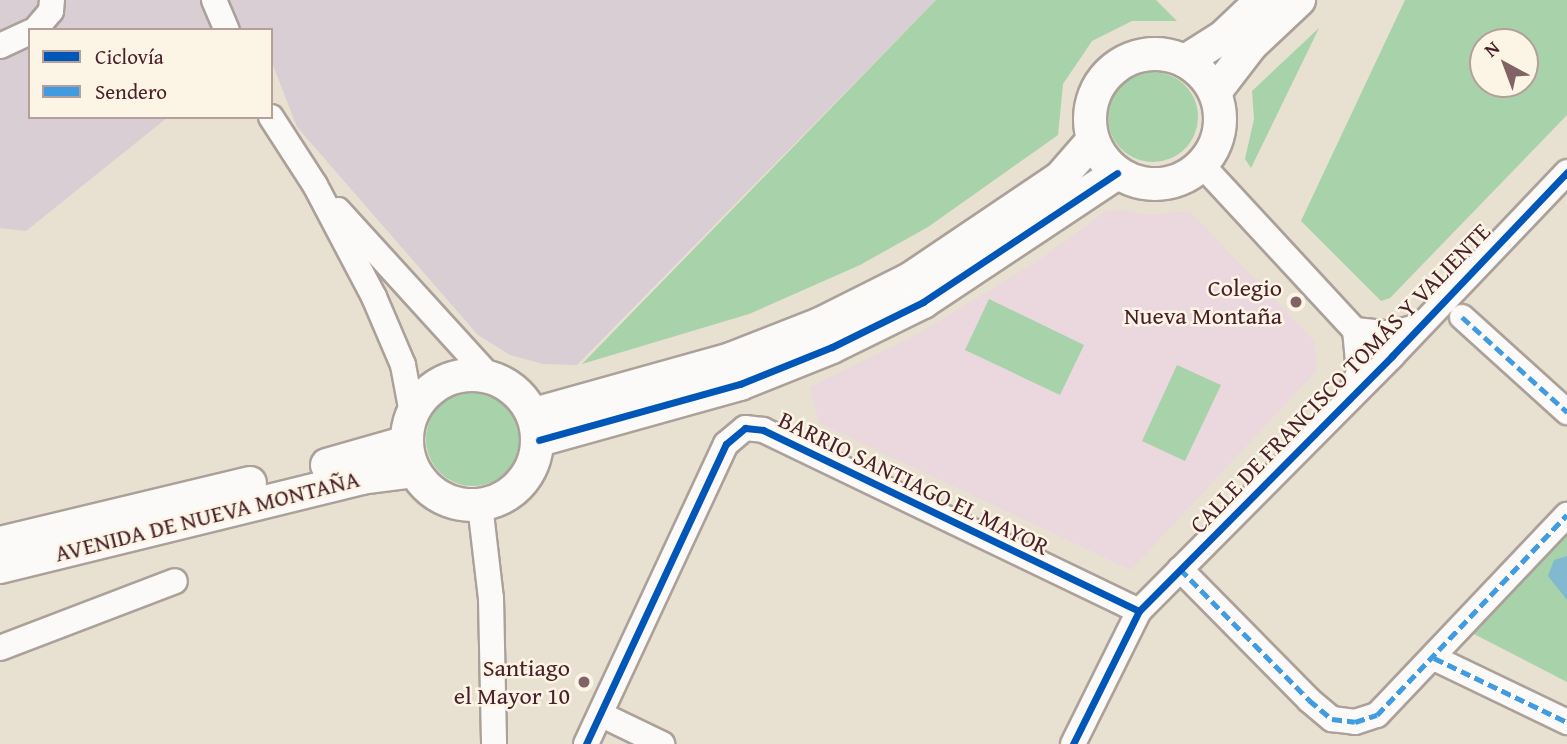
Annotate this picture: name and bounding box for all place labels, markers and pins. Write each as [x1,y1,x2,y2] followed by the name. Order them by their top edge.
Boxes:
[1124,274,1282,330] place label: Colegio Nueva Montaña
[1288,294,1304,310] marker: Colegio Nueva Montaña
[454,654,570,710] place label: Santiago el Mayor 10
[576,674,592,690] marker: Santiago el Mayor 10

